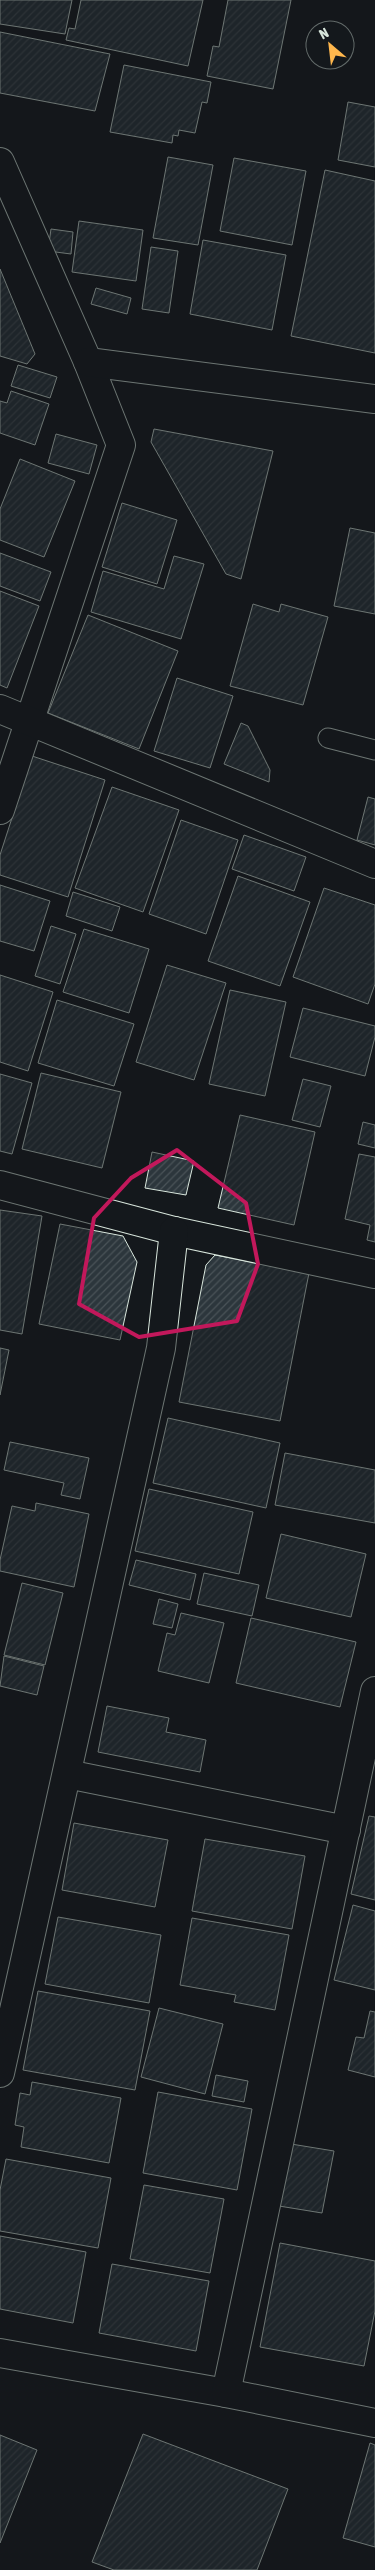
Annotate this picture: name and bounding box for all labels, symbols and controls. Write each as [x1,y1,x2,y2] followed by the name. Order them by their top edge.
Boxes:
[305,20,355,70] north arrow
[316,25,331,43] text: N

